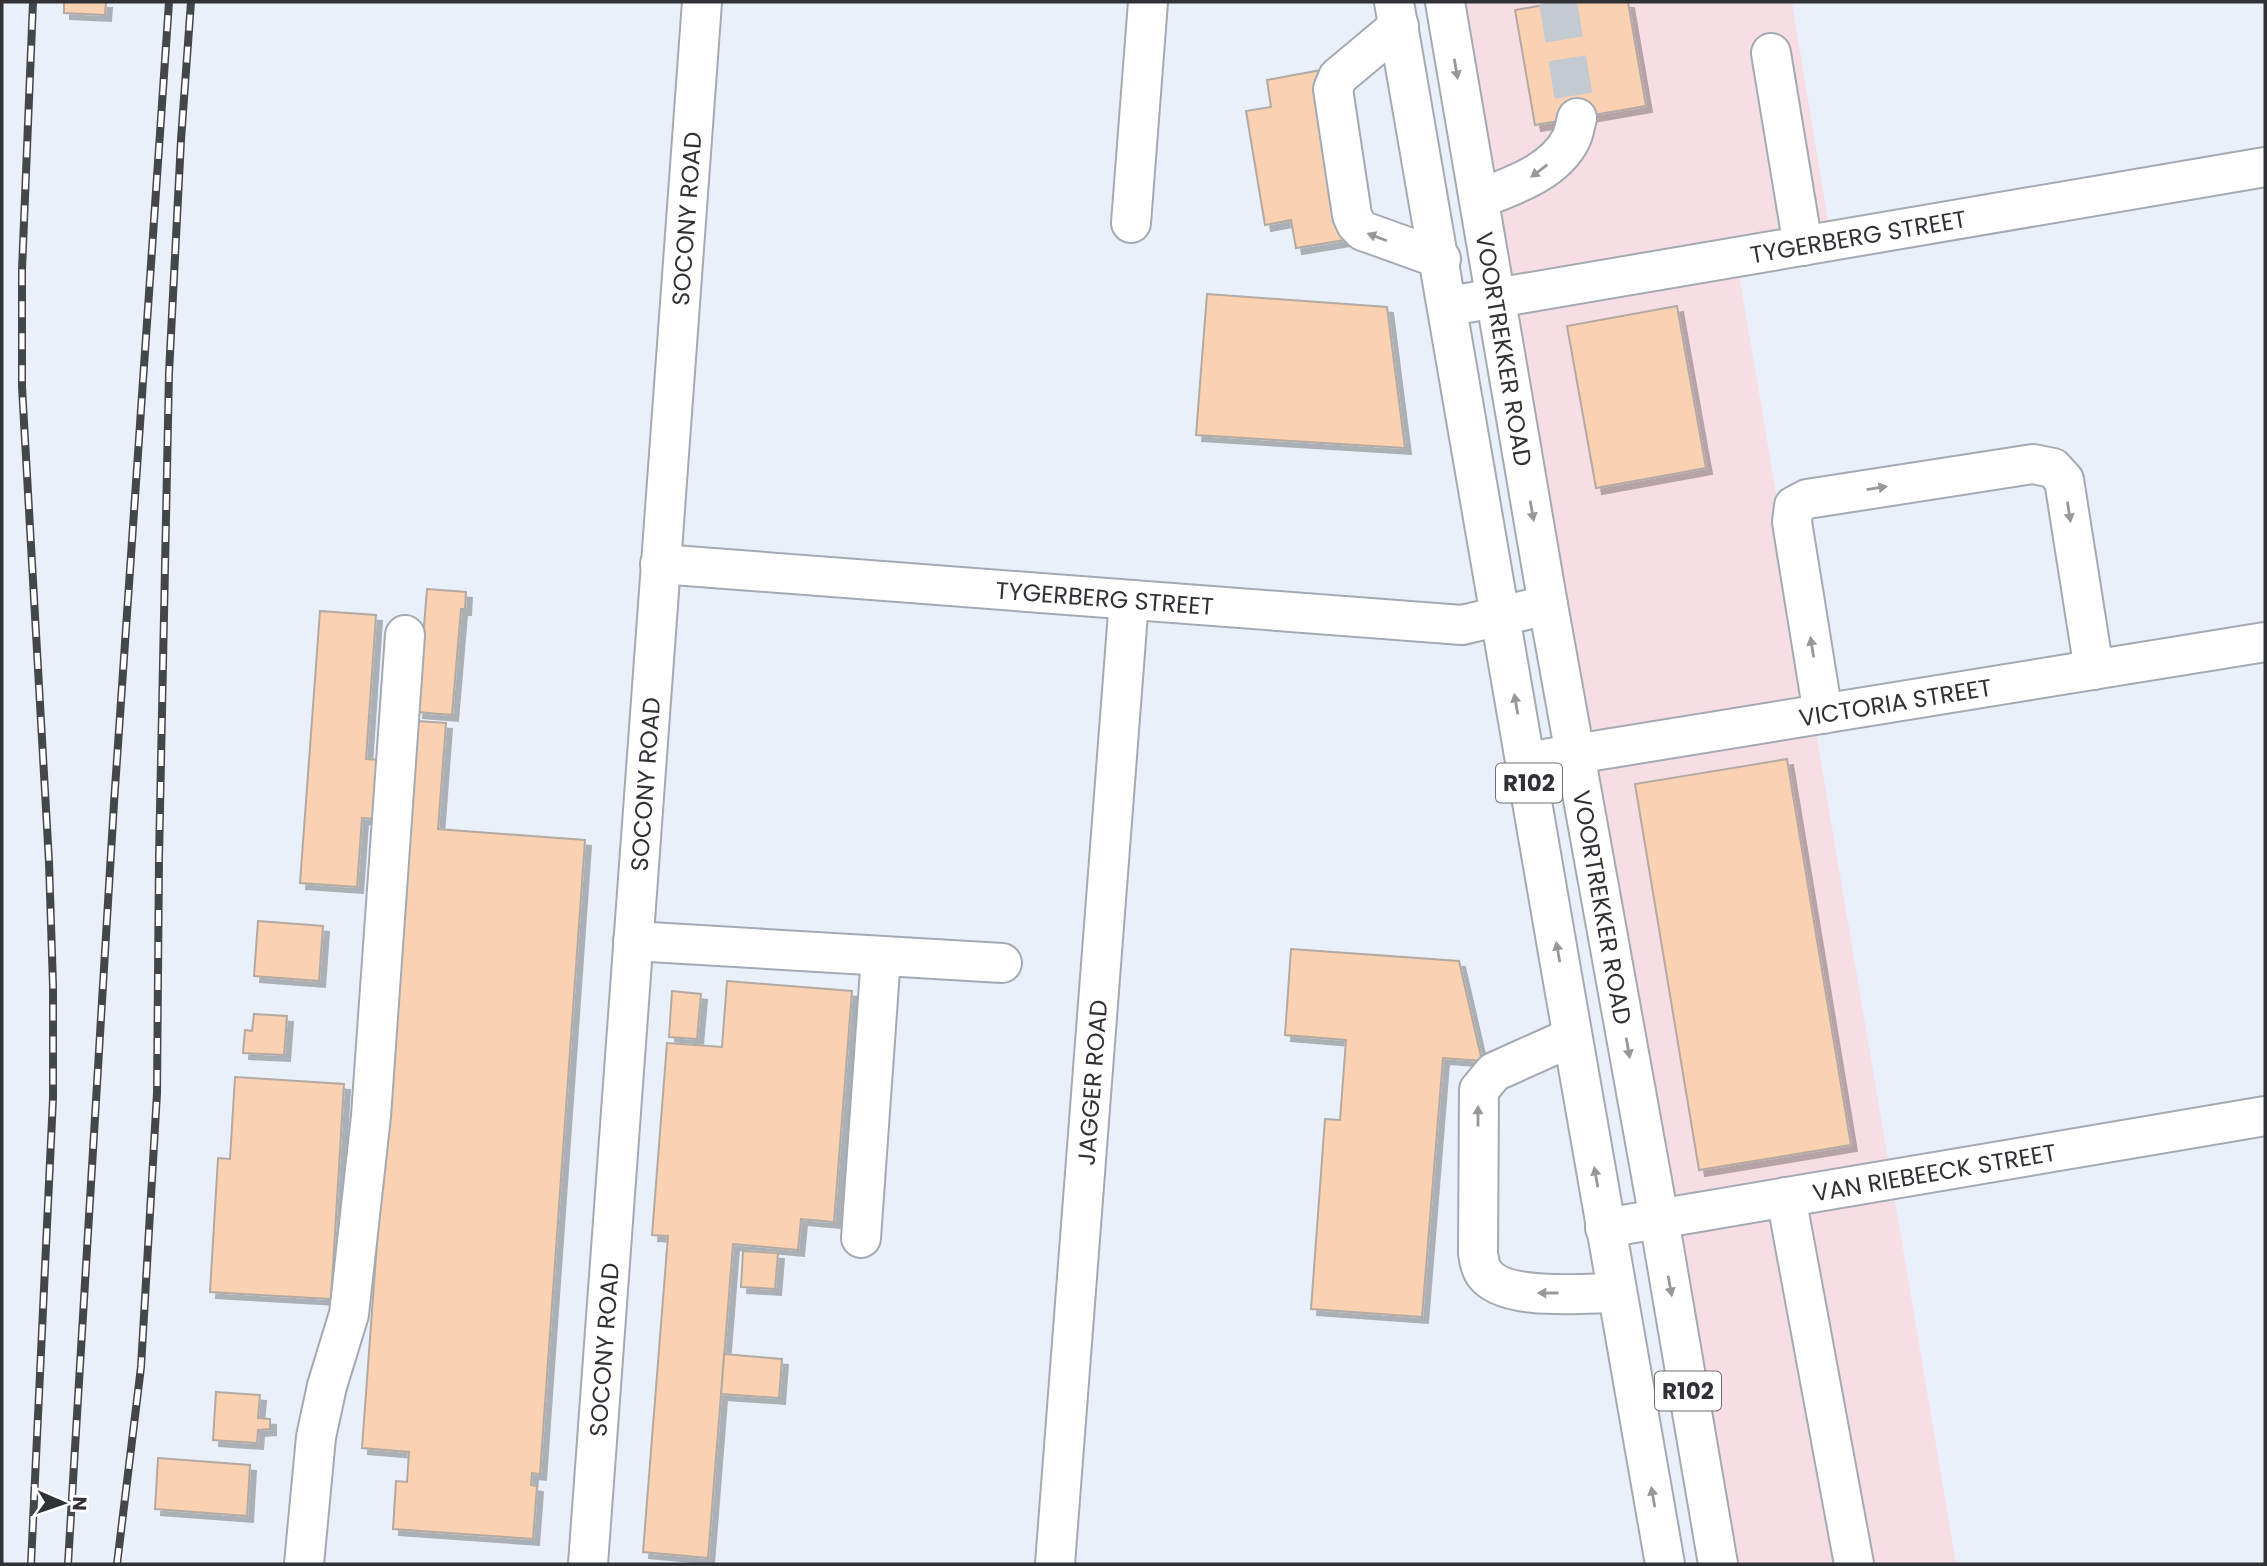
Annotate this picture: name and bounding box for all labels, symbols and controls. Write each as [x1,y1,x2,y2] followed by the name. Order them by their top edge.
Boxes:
[1451,58,1462,80] one-way arrow
[663,130,709,307] street label: SOCONY ROAD
[1531,163,1549,178] one-way arrow
[1748,202,1969,271] street label: TYGERBERG STREET
[1468,229,1541,469] street label: VOORTREKKER ROAD
[1366,231,1387,242] one-way arrow
[1866,483,1888,494] one-way arrow
[1527,500,1538,522] one-way arrow
[2064,501,2075,523] one-way arrow
[994,573,1215,623] street label: TYGERBERG STREET
[1806,636,1817,658] one-way arrow
[1796,670,1994,734] street label: VICTORIA STREET
[1510,693,1521,715] one-way arrow
[622,696,668,872] street label: SOCONY ROAD
[1496,764,1562,803] road number: R102
[1565,788,1640,1027] street label: VOORTREKKER ROAD
[1552,941,1563,963] one-way arrow
[1069,998,1115,1167] street label: JAGGER ROAD
[1622,1037,1633,1059] one-way arrow
[1472,1105,1484,1127] one-way arrow
[1810,1135,2059,1209] street label: VAN RIEBEECK STREET
[1590,1166,1601,1188] one-way arrow
[581,1261,626,1438] street label: SOCONY ROAD
[1665,1275,1676,1297] one-way arrow
[1537,1287,1559,1299] one-way arrow
[1655,1372,1721,1410] road number: R102
[28,1468,98,1538] north arrow
[1647,1486,1658,1508] one-way arrow
[66,1496,93,1511] text: N

